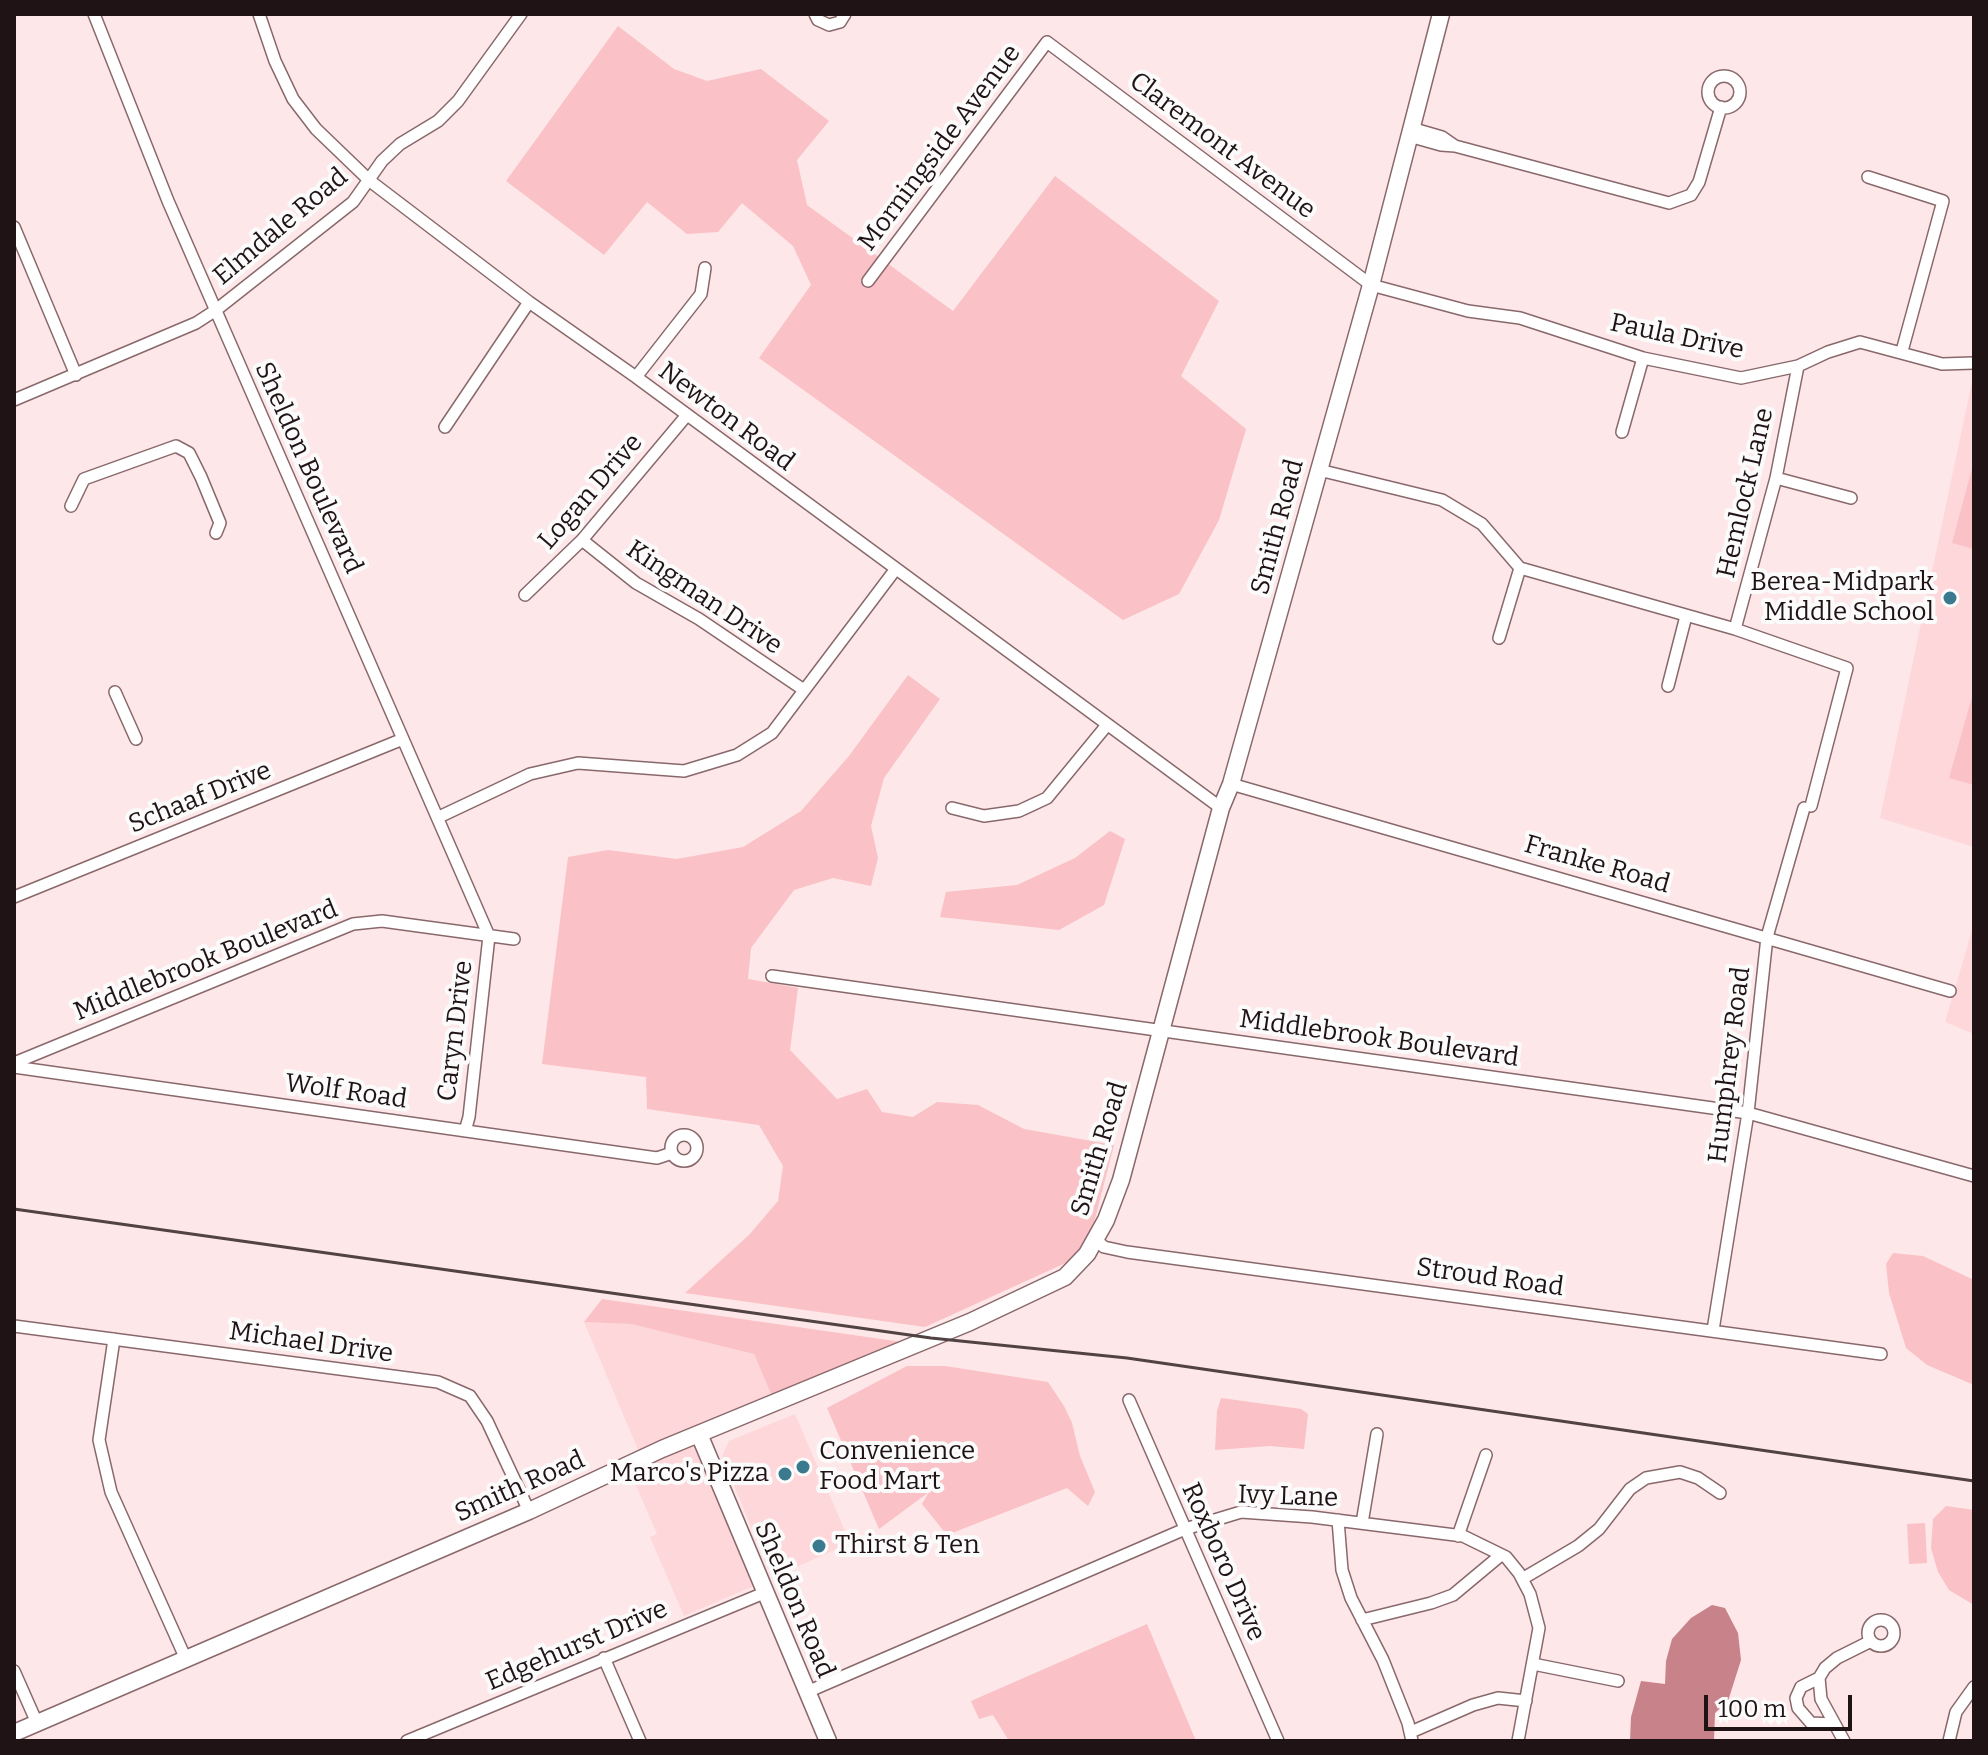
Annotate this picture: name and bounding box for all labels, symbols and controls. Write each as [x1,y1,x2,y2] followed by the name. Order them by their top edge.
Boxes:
[852,39,1028,257] street label: Morningside Avenue
[1123,66,1321,226] street label: Claremont Avenue
[207,162,355,292] street label: Elmdale Road
[1607,308,1747,366] street label: Paula Drive
[652,356,800,478] street label: Newton Road
[247,358,369,578] street label: Sheldon Boulevard
[1711,405,1781,581] street label: Hemlock Lane
[532,428,650,556] street label: Logan Drive
[1245,456,1311,598] street label: Smith Road
[620,534,788,662] street label: Kingman Drive
[1750,567,1934,628] place label: Berea-Midpark Middle School
[1941,589,1959,607] marker: Berea-Midpark Middle School
[124,755,276,841] street label: Schaaf Drive
[1521,829,1673,901] street label: Franke Road
[70,894,342,1028] street label: Middlebrook Boulevard
[432,959,480,1103] street label: Caryn Drive
[1702,965,1758,1165] street label: Humphrey Road
[1237,1004,1521,1074] street label: Middlebrook Boulevard
[283,1068,409,1116] street label: Wolf Road
[1065,1078,1135,1220] street label: Smith Road
[1414,1252,1566,1304] street label: Stroud Road
[227,1316,395,1370] street label: Michael Drive
[819,1436,975,1498] place label: Convenience Food Mart
[450,1444,590,1530] street label: Smith Road
[610,1458,769,1490] place label: Marco's Pizza
[794,1458,812,1476] marker: Convenience Food Mart
[776,1465,794,1483] marker: Marco's Pizza
[1174,1478,1272,1646] street label: Roxboro Drive
[1237,1480,1339,1514] street label: Ivy Lane
[747,1517,841,1683] street label: Sheldon Road
[835,1530,980,1562] place label: Thirst & Ten
[810,1537,828,1555] marker: Thirst & Ten
[482,1594,672,1698] street label: Edgehurst Drive
[1708,1679,1856,1729] scale bar
[1718,1695,1786,1723] text: 100 m

